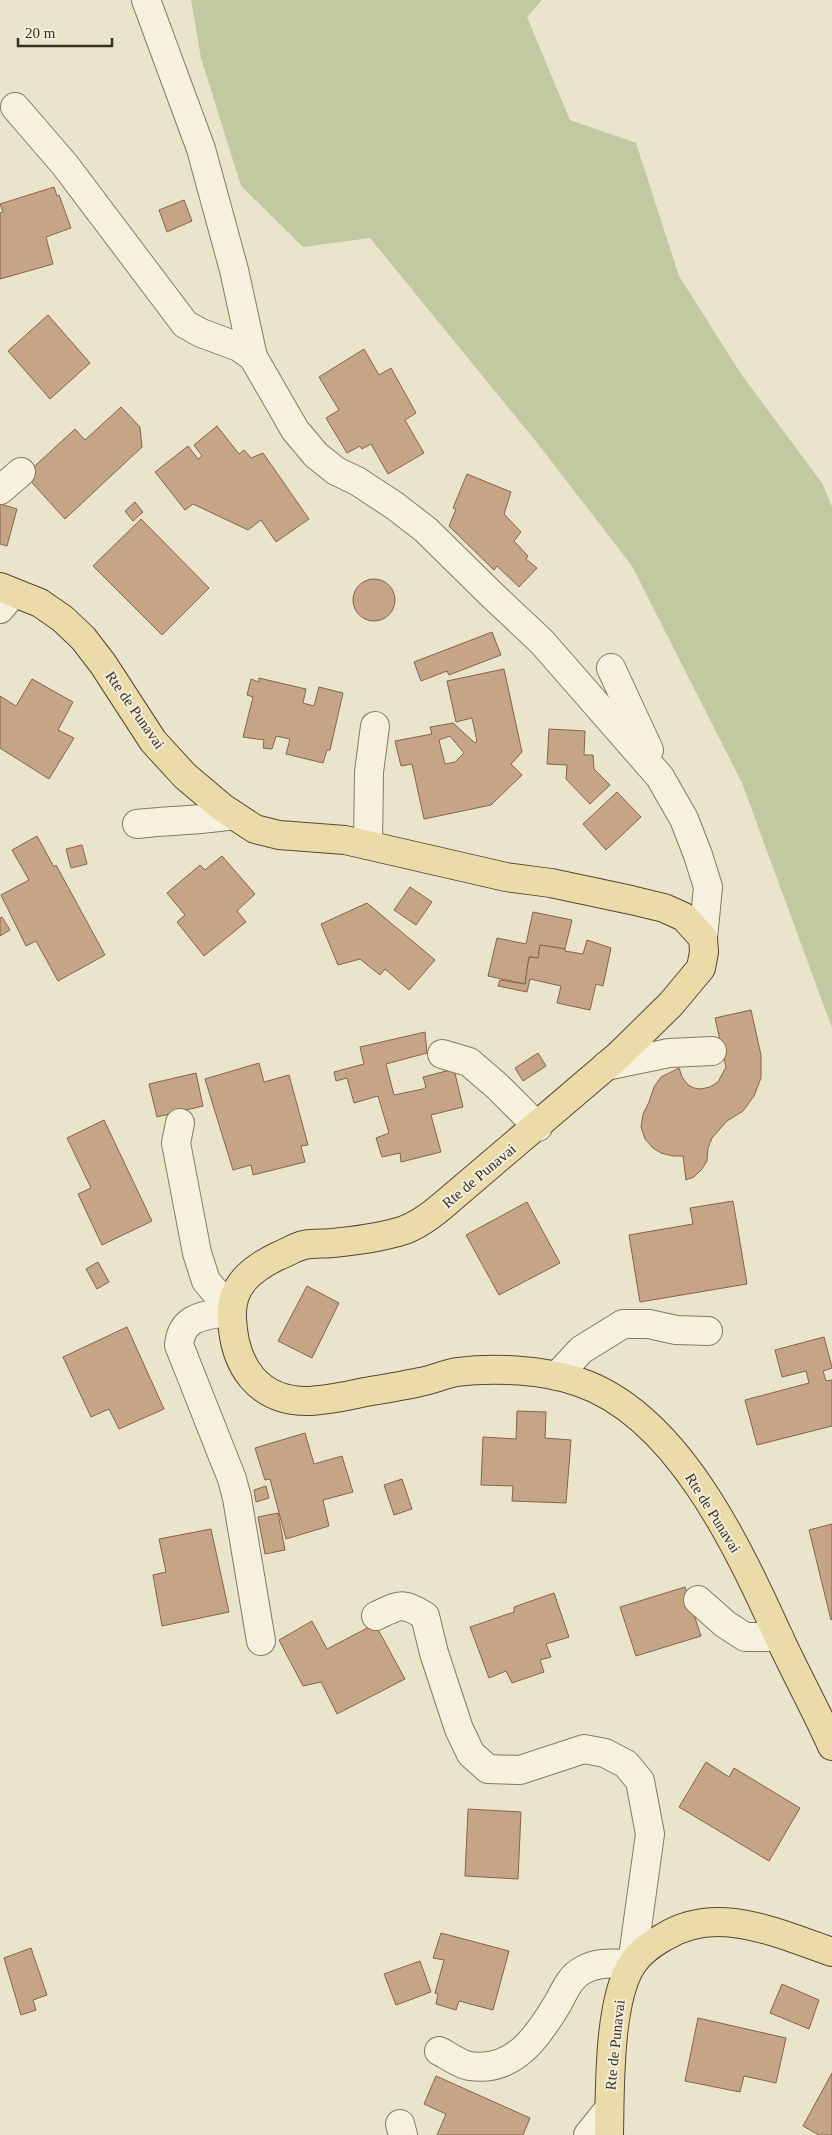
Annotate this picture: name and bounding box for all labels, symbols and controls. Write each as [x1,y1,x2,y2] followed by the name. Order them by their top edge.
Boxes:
[18,15,111,47] scale bar
[25,25,56,41] text: 20 m
[102,668,168,752] street label: Rte de Punavai
[439,1141,519,1211] street label: Rte de Punavai
[682,1470,744,1556] street label: Rte de Punavai
[602,1999,628,2091] street label: Rte de Punavai

